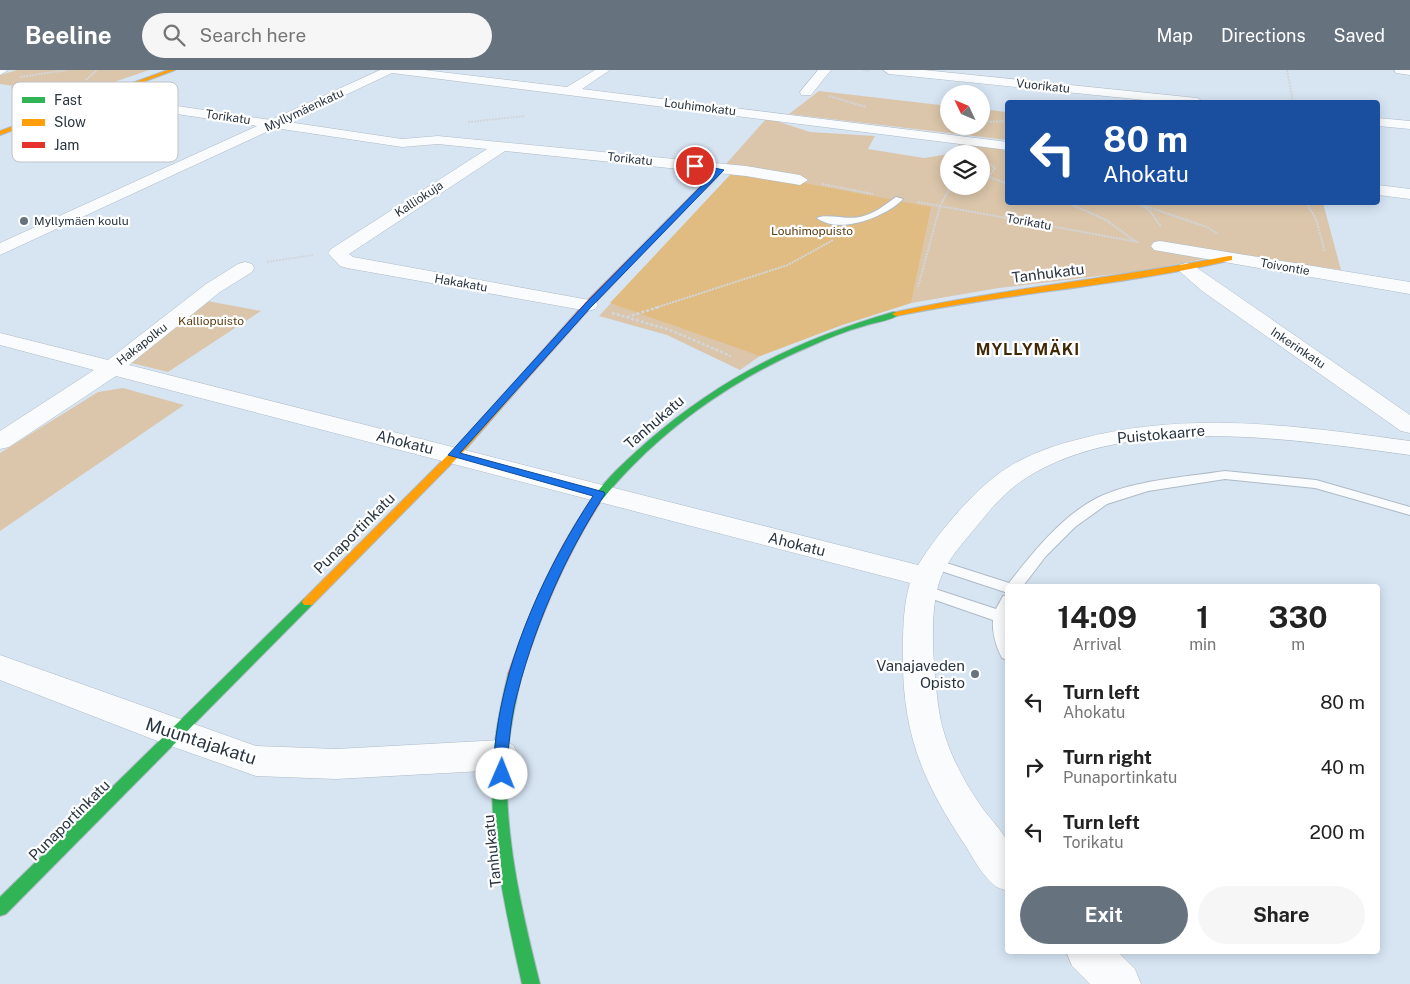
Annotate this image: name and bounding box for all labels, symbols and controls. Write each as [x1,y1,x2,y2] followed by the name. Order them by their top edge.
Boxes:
[142,13,492,58] search box
[25,21,112,49] text: Beeline
[160,21,188,49] icon: search
[200,24,306,46] text: Search here
[1156,25,1193,46] text: Map
[1221,25,1306,46] text: Directions
[1334,25,1385,46] text: Saved
[1015,76,1071,96] street label: Vuorikatu
[12,82,178,162] legend
[940,85,990,135] north arrow
[940,85,990,195] map controls
[262,86,346,134] street label: Myllymäenkatu
[54,92,82,108] text: Fast
[663,96,737,118] street label: Louhimokatu
[205,107,251,127] street label: Torikatu
[54,114,86,130] text: Slow
[1103,119,1188,160] text: 80 m
[1020,120,1085,185] icon: left
[54,137,79,153] text: Jam
[674,145,716,187] pin
[940,145,990,195] button: layers
[607,150,653,168] street label: Torikatu
[681,152,709,180] icon: arrive
[1103,161,1189,187] text: Ahokatu
[392,178,446,220] street label: Kalliokuja
[1005,211,1053,233] street label: Torikatu
[34,214,129,228] place label: Myllymäen koulu
[18,215,30,227] marker: Myllymäen koulu
[771,224,853,238] park label: Louhimopuisto
[1259,256,1311,278] street label: Toivontie
[1011,260,1085,286] street label: Tanhukatu
[433,271,489,295] street label: Hakakatu
[178,314,244,328] park label: Kalliopuisto
[114,320,170,368] street label: Hakapolku
[1268,325,1328,371] street label: Inkerinkatu
[976,339,1080,359] district label: MYLLYMÄKI
[621,392,687,452] street label: Tanhukatu
[1116,422,1206,446] street label: Puistokaarre
[375,427,435,457] street label: Ahokatu
[310,489,398,577] street label: Punaportinkatu
[767,529,827,559] street label: Ahokatu
[1057,599,1137,635] text: 14:09
[1196,599,1209,635] text: 1
[1269,599,1328,635] text: 330
[1072,635,1122,654] text: Arrival
[1189,635,1216,654] text: min
[1291,635,1305,654] text: m
[876,657,965,691] place label: Vanajaveden Opisto
[969,668,981,680] marker: Vanajaveden Opisto
[1063,681,1140,703] text: Turn left
[1020,688,1048,716] icon: left
[1320,691,1365,713] text: 80 m
[1063,703,1125,722] text: Ahokatu
[143,713,259,769] street label: Muuntajakatu
[1063,746,1152,768] text: Turn right
[475,747,527,799] position arrow
[1020,753,1048,781] icon: right
[1320,756,1365,778] text: 40 m
[1063,768,1177,787] text: Punaportinkatu
[25,776,113,864] street label: Punaportinkatu
[1063,811,1140,833] text: Turn left
[480,814,504,888] street label: Tanhukatu
[1020,818,1048,846] icon: left
[1309,821,1365,843] text: 200 m
[1063,833,1123,852] text: Torikatu
[1020,886,1188,944] button: Exit
[1198,886,1365,944] button: Share

